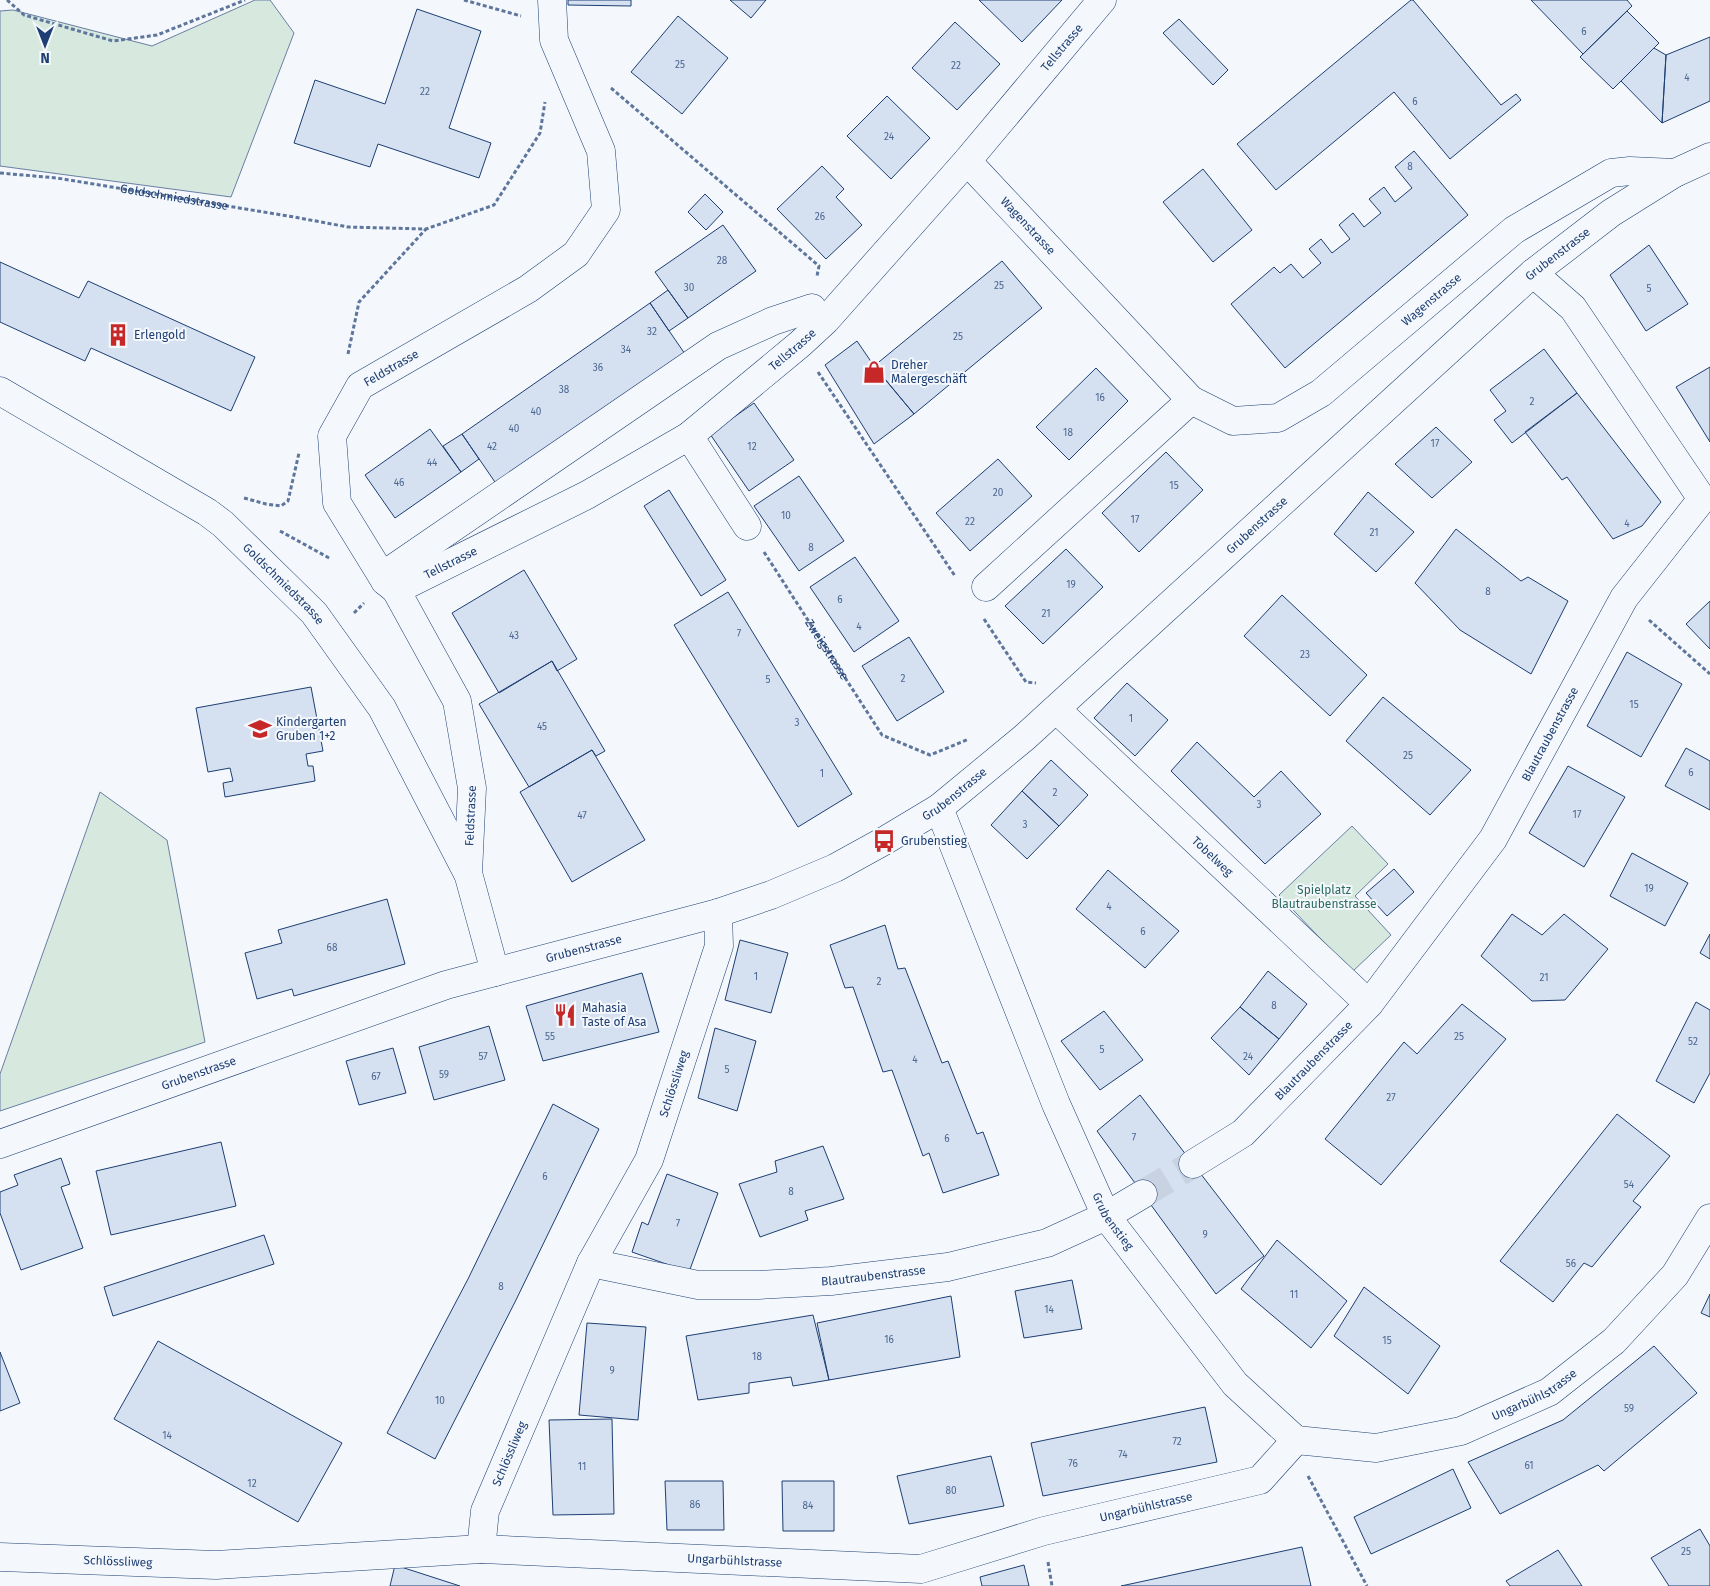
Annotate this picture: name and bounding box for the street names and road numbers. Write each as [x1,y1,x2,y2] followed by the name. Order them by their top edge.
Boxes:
[1038,21,1086,74] street label: Tellstrasse
[119,182,229,213] street label: Goldschmiedstrasse
[997,194,1058,258] street label: Wagenstrasse
[1522,225,1593,284] street label: Grubenstrasse
[1399,270,1464,329] street label: Wagenstrasse
[766,326,819,374] street label: Tellstrasse
[361,347,421,389] street label: Feldstrasse
[1223,494,1290,557] street label: Grubenstrasse
[240,540,327,627] street label: Goldschmiedstrasse
[422,544,479,582] street label: Tellstrasse
[802,617,851,682] street label: Zweigstrasse
[1519,684,1581,784] street label: Blautraubenstrasse
[920,765,989,824] street label: Grubenstrasse
[462,785,479,846] street label: Feldstrasse
[1189,834,1236,880] street label: Tobelweg
[544,932,623,965] street label: Grubenstrasse
[1272,1018,1355,1103] street label: Blautraubenstrasse
[657,1048,692,1119] street label: Schlössliweg
[160,1053,238,1093] street label: Grubenstrasse
[1089,1190,1137,1253] street label: Grubenstieg
[821,1263,926,1289] street label: Blautraubenstrasse
[1490,1366,1579,1423] street label: Ungarbühlstrasse
[489,1419,530,1488] street label: Schlössliweg
[1098,1489,1194,1525] street label: Ungarbühlstrasse
[687,1551,783,1570] street label: Ungarbühlstrasse
[83,1553,154,1570] street label: Schlössliweg

